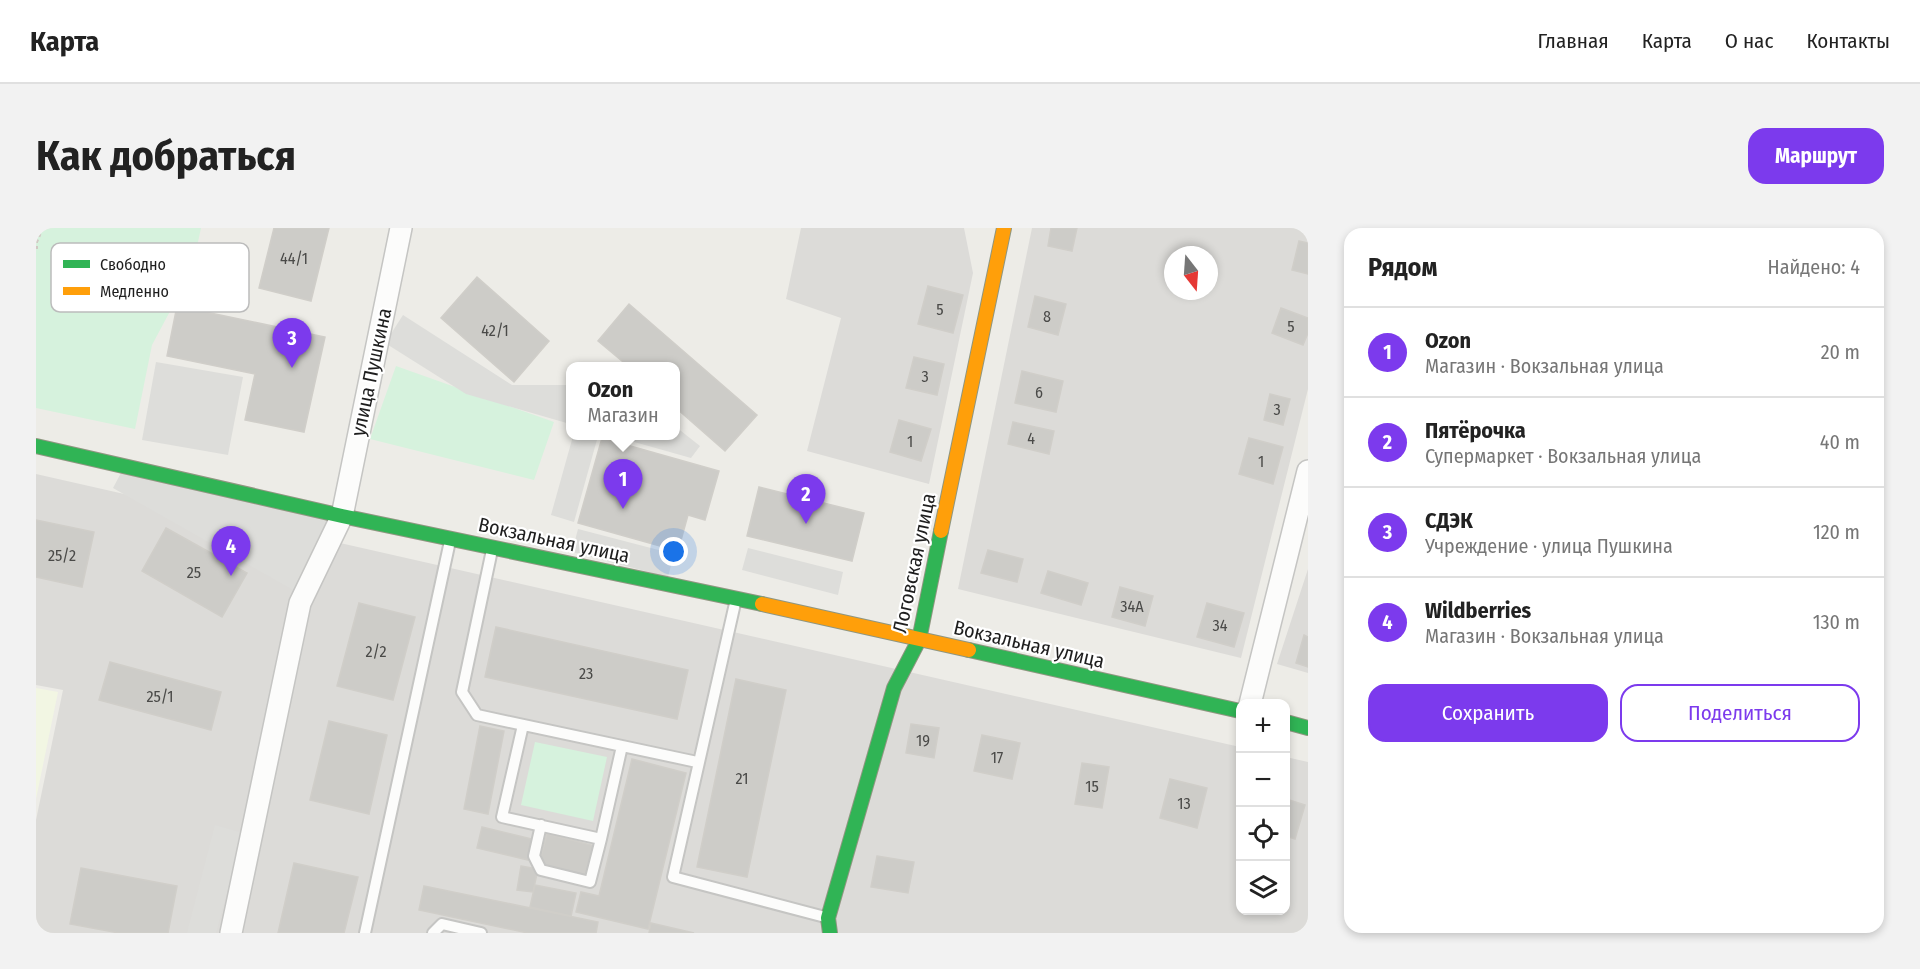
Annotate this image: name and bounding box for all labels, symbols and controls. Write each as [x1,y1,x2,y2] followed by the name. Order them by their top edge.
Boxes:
[30,25,99,58] text: Карта
[1538,28,1609,54] text: Главная
[1642,28,1692,54] text: Карта
[1725,28,1773,54] text: О нас
[1806,28,1890,54] text: Контакты
[1748,128,1884,184] button: Маршрут
[36,131,296,181] text: Как добраться
[51,243,249,312] legend
[1164,246,1218,300] north arrow
[280,249,308,268] house number: 44/1
[1368,252,1437,283] text: Рядом
[100,255,166,274] text: Свободно
[1768,255,1860,279] text: Найдено: 4
[100,282,169,301] text: Медленно
[936,300,944,319] house number: 5
[346,306,396,438] street label: улица Пушкина
[1043,307,1051,326] house number: 8
[1287,317,1295,336] house number: 5
[272,318,312,368] pin: 3
[481,321,509,340] house number: 42/1
[1425,327,1471,354] text: Ozon
[1383,340,1392,364] text: 1
[1821,340,1860,364] text: 20 m
[1425,354,1664,378] text: Магазин · Вокзальная улица
[566,362,680,440] popup
[921,367,929,386] house number: 3
[587,376,633,403] text: Ozon
[1035,383,1043,402] house number: 6
[1273,400,1281,419] house number: 3
[587,403,659,427] text: Магазин
[1425,417,1526,444] text: Пятёрочка
[1027,429,1035,448] house number: 4
[1383,430,1392,454] text: 2
[1820,430,1860,454] text: 40 m
[907,432,913,451] house number: 1
[1425,444,1701,468] text: Супермаркет · Вокзальная улица
[1258,452,1264,471] house number: 1
[604,460,642,509] pin: 1
[786,474,826,524] pin: 2
[887,491,941,635] street label: Логовская улица
[1425,507,1473,534] text: СДЭК
[476,512,632,568] street label: Вокзальная улица
[1383,520,1392,544] text: 3
[1813,520,1860,544] text: 120 m
[212,526,250,576] pin: 4
[1425,534,1673,558] text: Учреждение · улица Пушкина
[659,537,688,566] your location
[48,546,76,565] house number: 25/2
[187,563,201,582] house number: 25
[1120,597,1144,616] house number: 34А
[1425,597,1531,624] text: Wildberries
[1382,610,1393,634] text: 4
[1813,610,1860,634] text: 130 m
[951,615,1107,673] street label: Вокзальная улица
[1213,616,1228,635] house number: 34
[1425,624,1664,648] text: Магазин · Вокзальная улица
[366,642,386,661] house number: 2/2
[579,664,593,683] house number: 23
[1368,684,1608,742] button: Сохранить
[1620,684,1860,742] button: Поделиться
[147,687,173,706] house number: 25/1
[1236,699,1290,915] map controls
[1236,699,1290,753] button: +
[916,731,930,750] house number: 19
[991,748,1004,767] house number: 17
[1236,753,1290,807] button: −
[736,769,748,788] house number: 21
[1085,777,1099,796] house number: 15
[1177,794,1191,813] house number: 13
[1236,807,1290,861] button: locate
[1236,861,1290,915] button: layers

